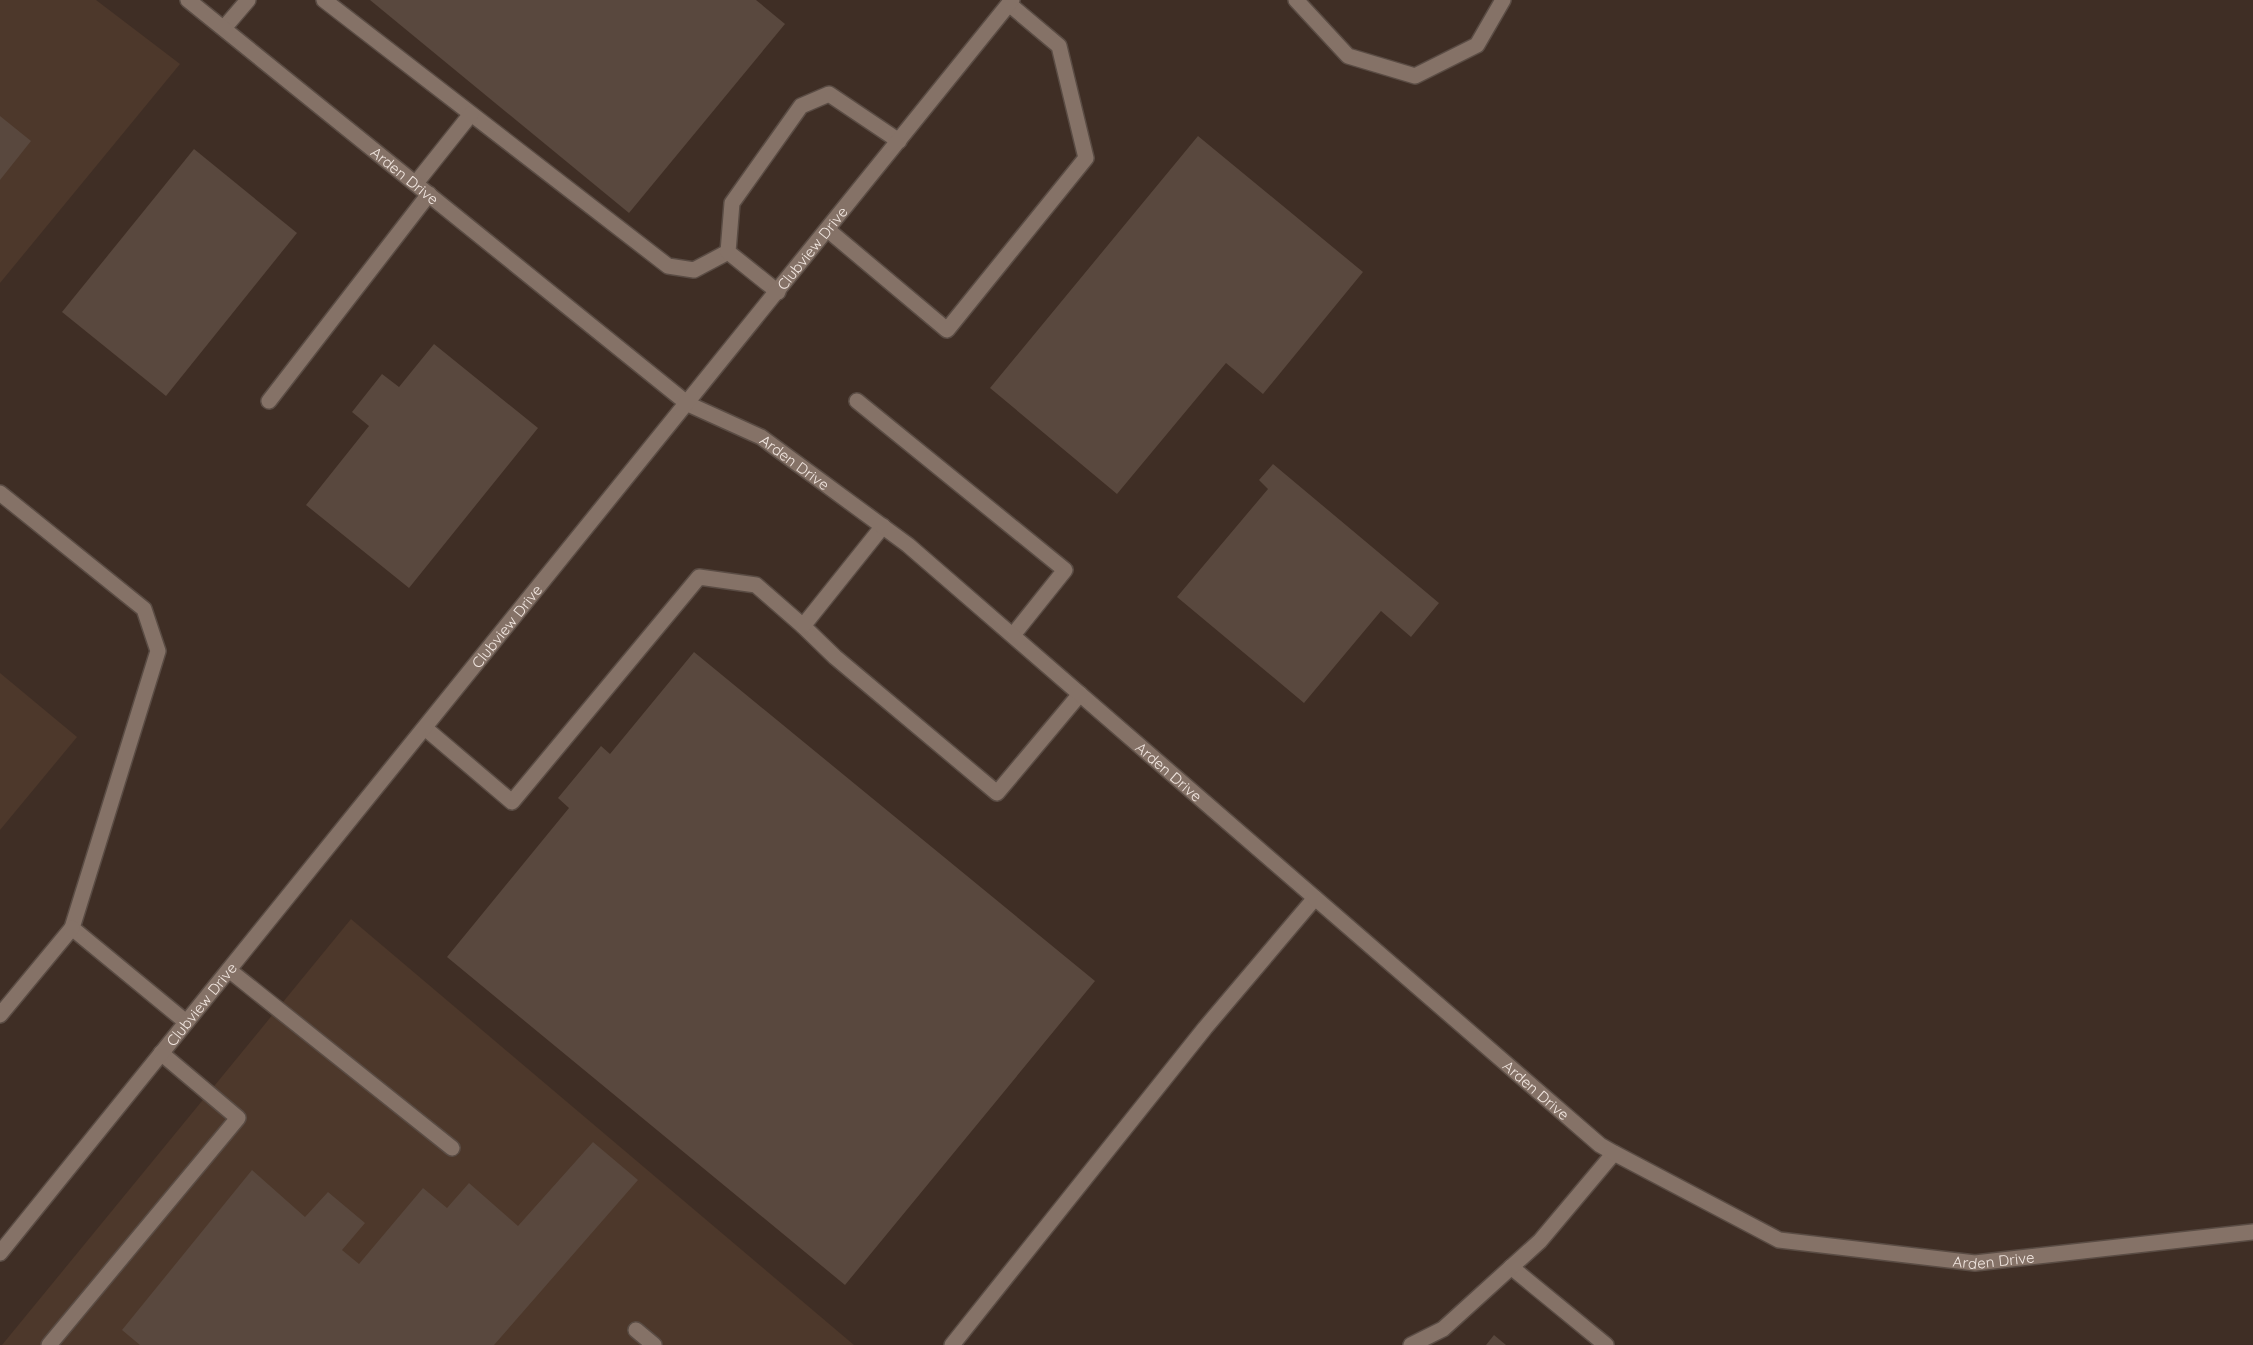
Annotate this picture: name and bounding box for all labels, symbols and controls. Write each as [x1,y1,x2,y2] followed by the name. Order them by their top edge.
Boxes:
[367,142,443,208] street label: Arden Drive
[772,202,851,294] street label: Clubview Drive
[756,430,833,494] street label: Arden Drive
[467,580,546,672] street label: Clubview Drive
[1132,738,1206,805] street label: Arden Drive
[162,958,240,1050] street label: Clubview Drive
[1499,1056,1573,1124] street label: Arden Drive
[1952,1247,2035,1273] street label: Arden Drive

